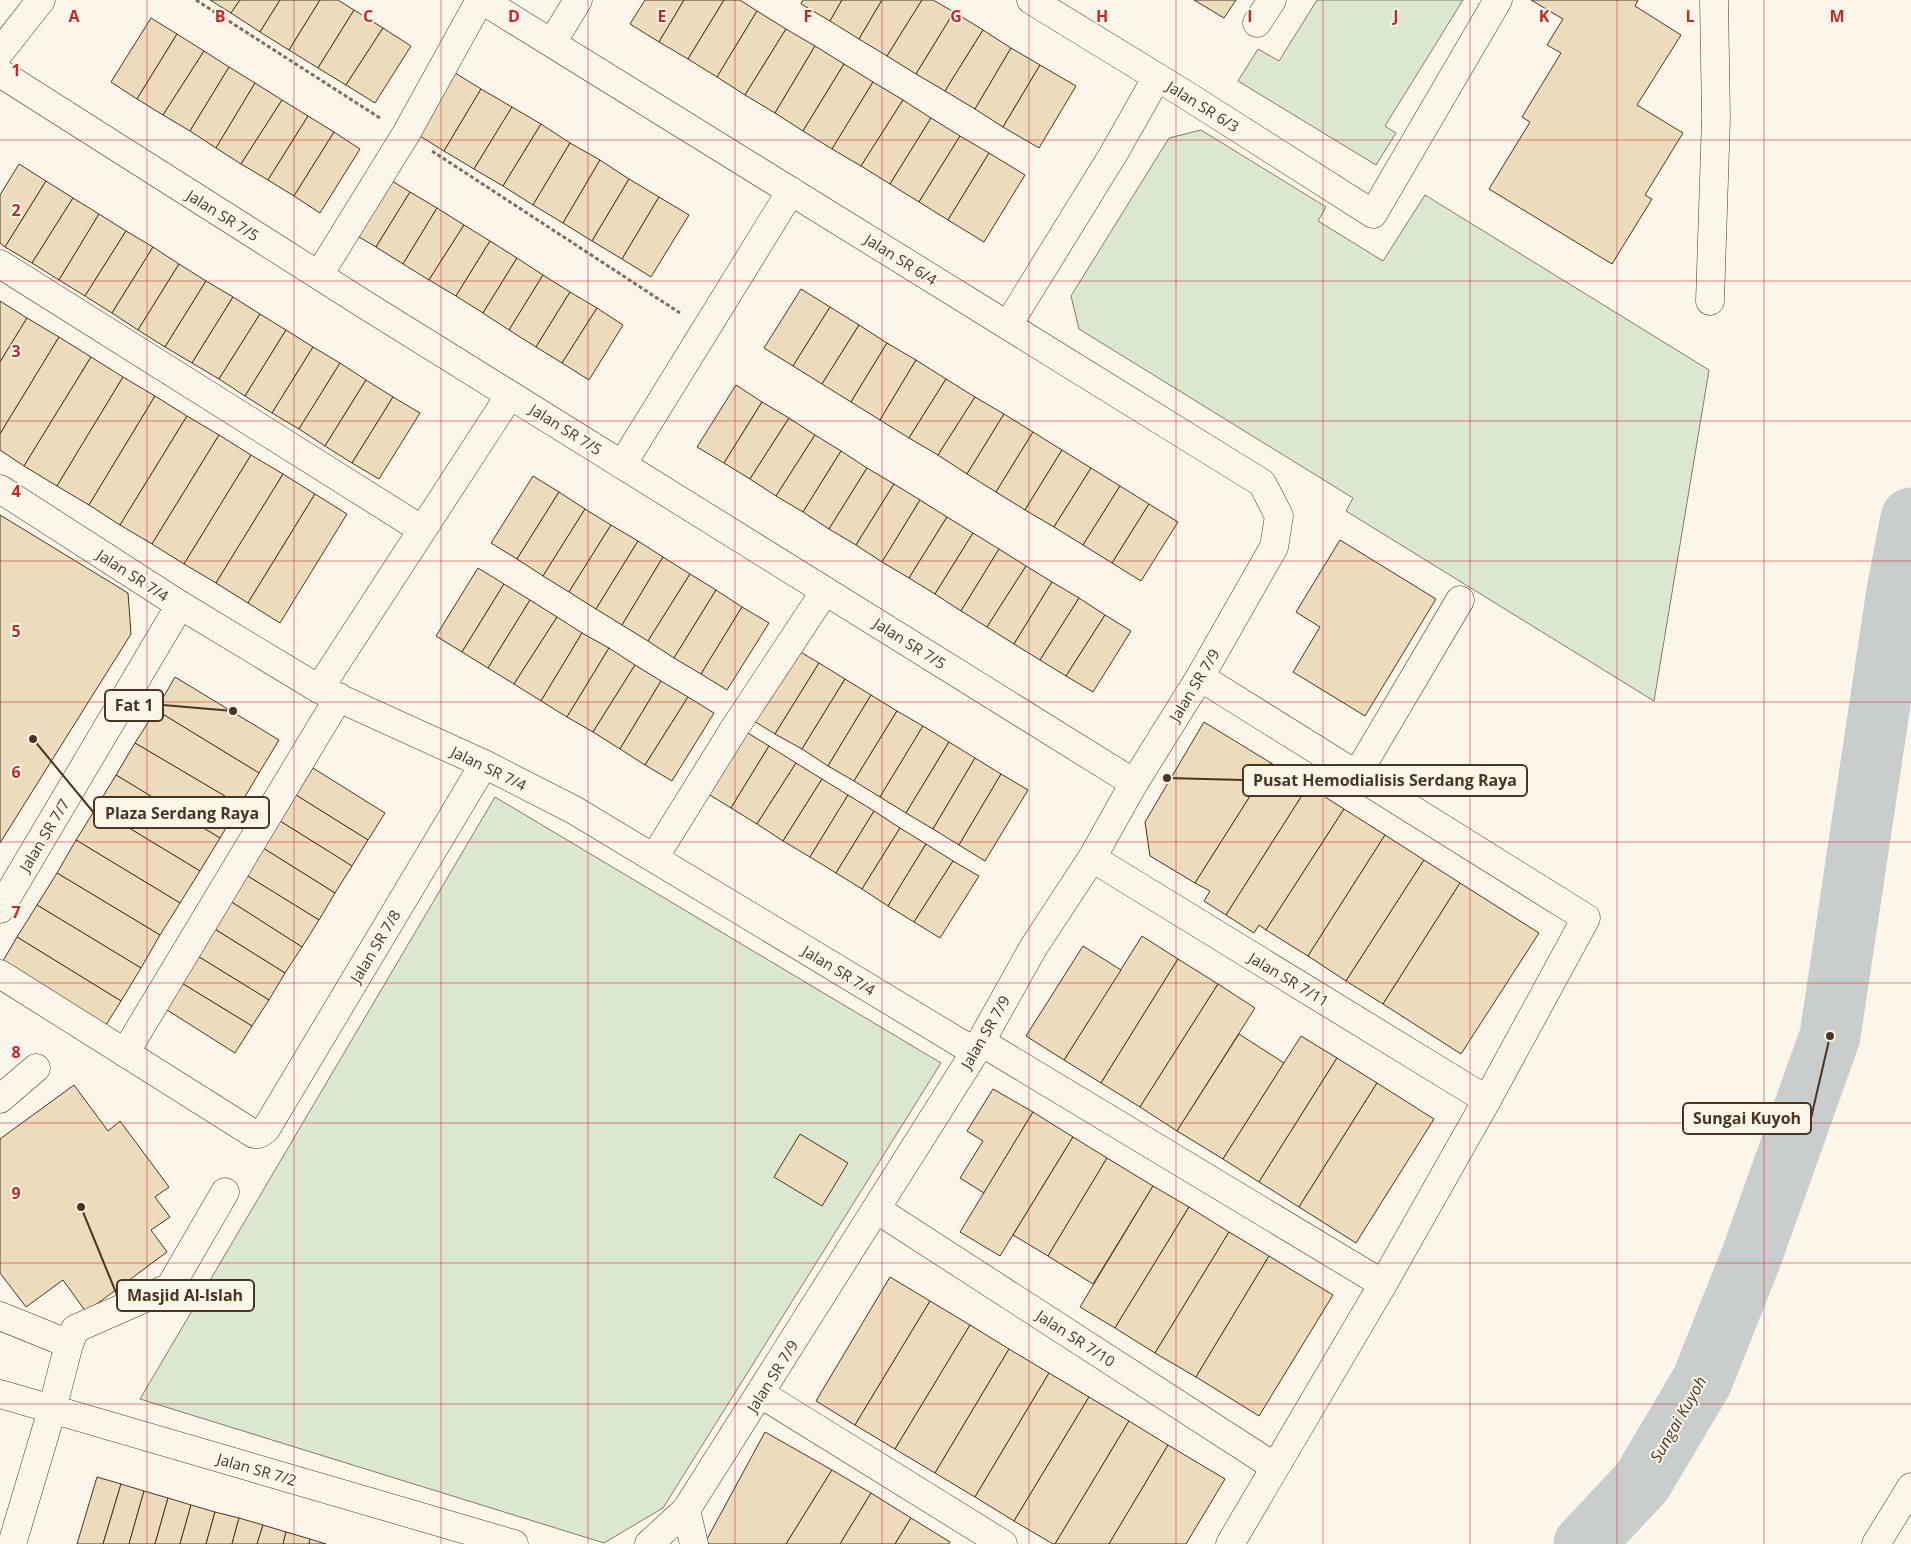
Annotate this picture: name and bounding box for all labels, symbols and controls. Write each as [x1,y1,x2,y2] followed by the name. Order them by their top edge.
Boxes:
[68,5,80,27] text: A
[215,5,225,27] text: B
[363,5,373,27] text: C
[508,5,520,27] text: D
[658,5,667,27] text: E
[804,5,812,27] text: F
[950,5,962,27] text: G
[1096,5,1108,27] text: H
[1247,5,1253,27] text: I
[1391,5,1399,27] text: J
[1539,5,1550,27] text: K
[1685,5,1695,27] text: L
[1829,5,1845,27] text: M
[11,59,21,81] text: 1
[1161,75,1243,136] street label: Jalan SR 6/3
[181,184,263,245] street label: Jalan SR 7/5
[11,199,21,221] text: 2
[859,228,941,289] street label: Jalan SR 6/4
[11,340,21,362] text: 3
[524,398,606,459] street label: Jalan SR 7/5
[11,480,21,502] text: 4
[92,543,173,606] street label: Jalan SR 7/4
[868,612,950,673] street label: Jalan SR 7/5
[11,620,21,642] text: 5
[1163,645,1224,727] street label: Jalan SR 7/9
[105,690,163,721] callout: Fat 1
[115,694,153,716] text: Fat 1
[446,740,530,795] street label: Jalan SR 7/4
[11,761,21,783] text: 6
[1243,765,1527,796] callout: Pusat Hemodialisis Serdang Raya
[1253,769,1517,791] text: Pusat Hemodialisis Serdang Raya
[13,795,74,877] street label: Jalan SR 7/7
[94,797,269,828] callout: Plaza Serdang Raya
[105,802,259,824] text: Plaza Serdang Raya
[11,901,21,923] text: 7
[344,906,405,988] street label: Jalan SR 7/8
[797,939,879,1000] street label: Jalan SR 7/4
[1243,946,1333,1011] street label: Jalan SR 7/11
[955,992,1014,1074] street label: Jalan SR 7/9
[11,1041,21,1063] text: 8
[1683,1103,1811,1134] callout: Sungai Kuyoh
[1693,1107,1801,1129] text: Sungai Kuyoh
[11,1182,21,1204] text: 9
[117,1280,254,1311] callout: Masjid Al-Islah
[127,1284,243,1306] text: Masjid Al-Islah
[1031,1304,1119,1371] street label: Jalan SR 7/10
[741,1336,802,1418] street label: Jalan SR 7/9
[1645,1372,1711,1466] water label: Sungai Kuyoh
[213,1448,299,1490] street label: Jalan SR 7/2

